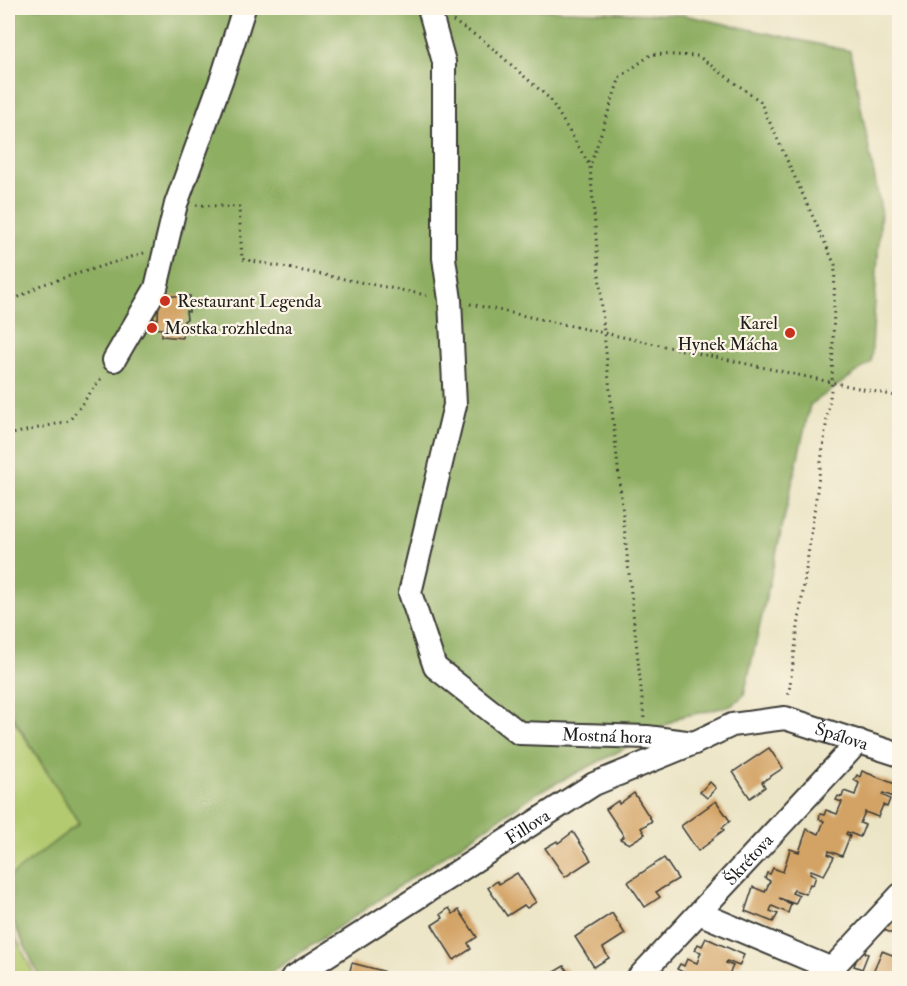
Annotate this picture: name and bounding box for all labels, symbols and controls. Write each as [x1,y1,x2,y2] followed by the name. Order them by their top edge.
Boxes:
[177,290,322,313] place label: Restaurant Legenda
[158,294,172,308] marker: Restaurant Legenda
[678,312,779,356] place label: Karel Hynek Mácha
[164,317,293,340] place label: Mostka rozhledna
[145,321,159,335] marker: Mostka rozhledna
[783,326,797,340] marker: Karel Hynek Mácha
[812,716,872,756] street label: Špálova
[562,723,654,750] street label: Mostná hora
[501,804,555,850] street label: Fillova
[718,829,779,890] street label: Škrétova

